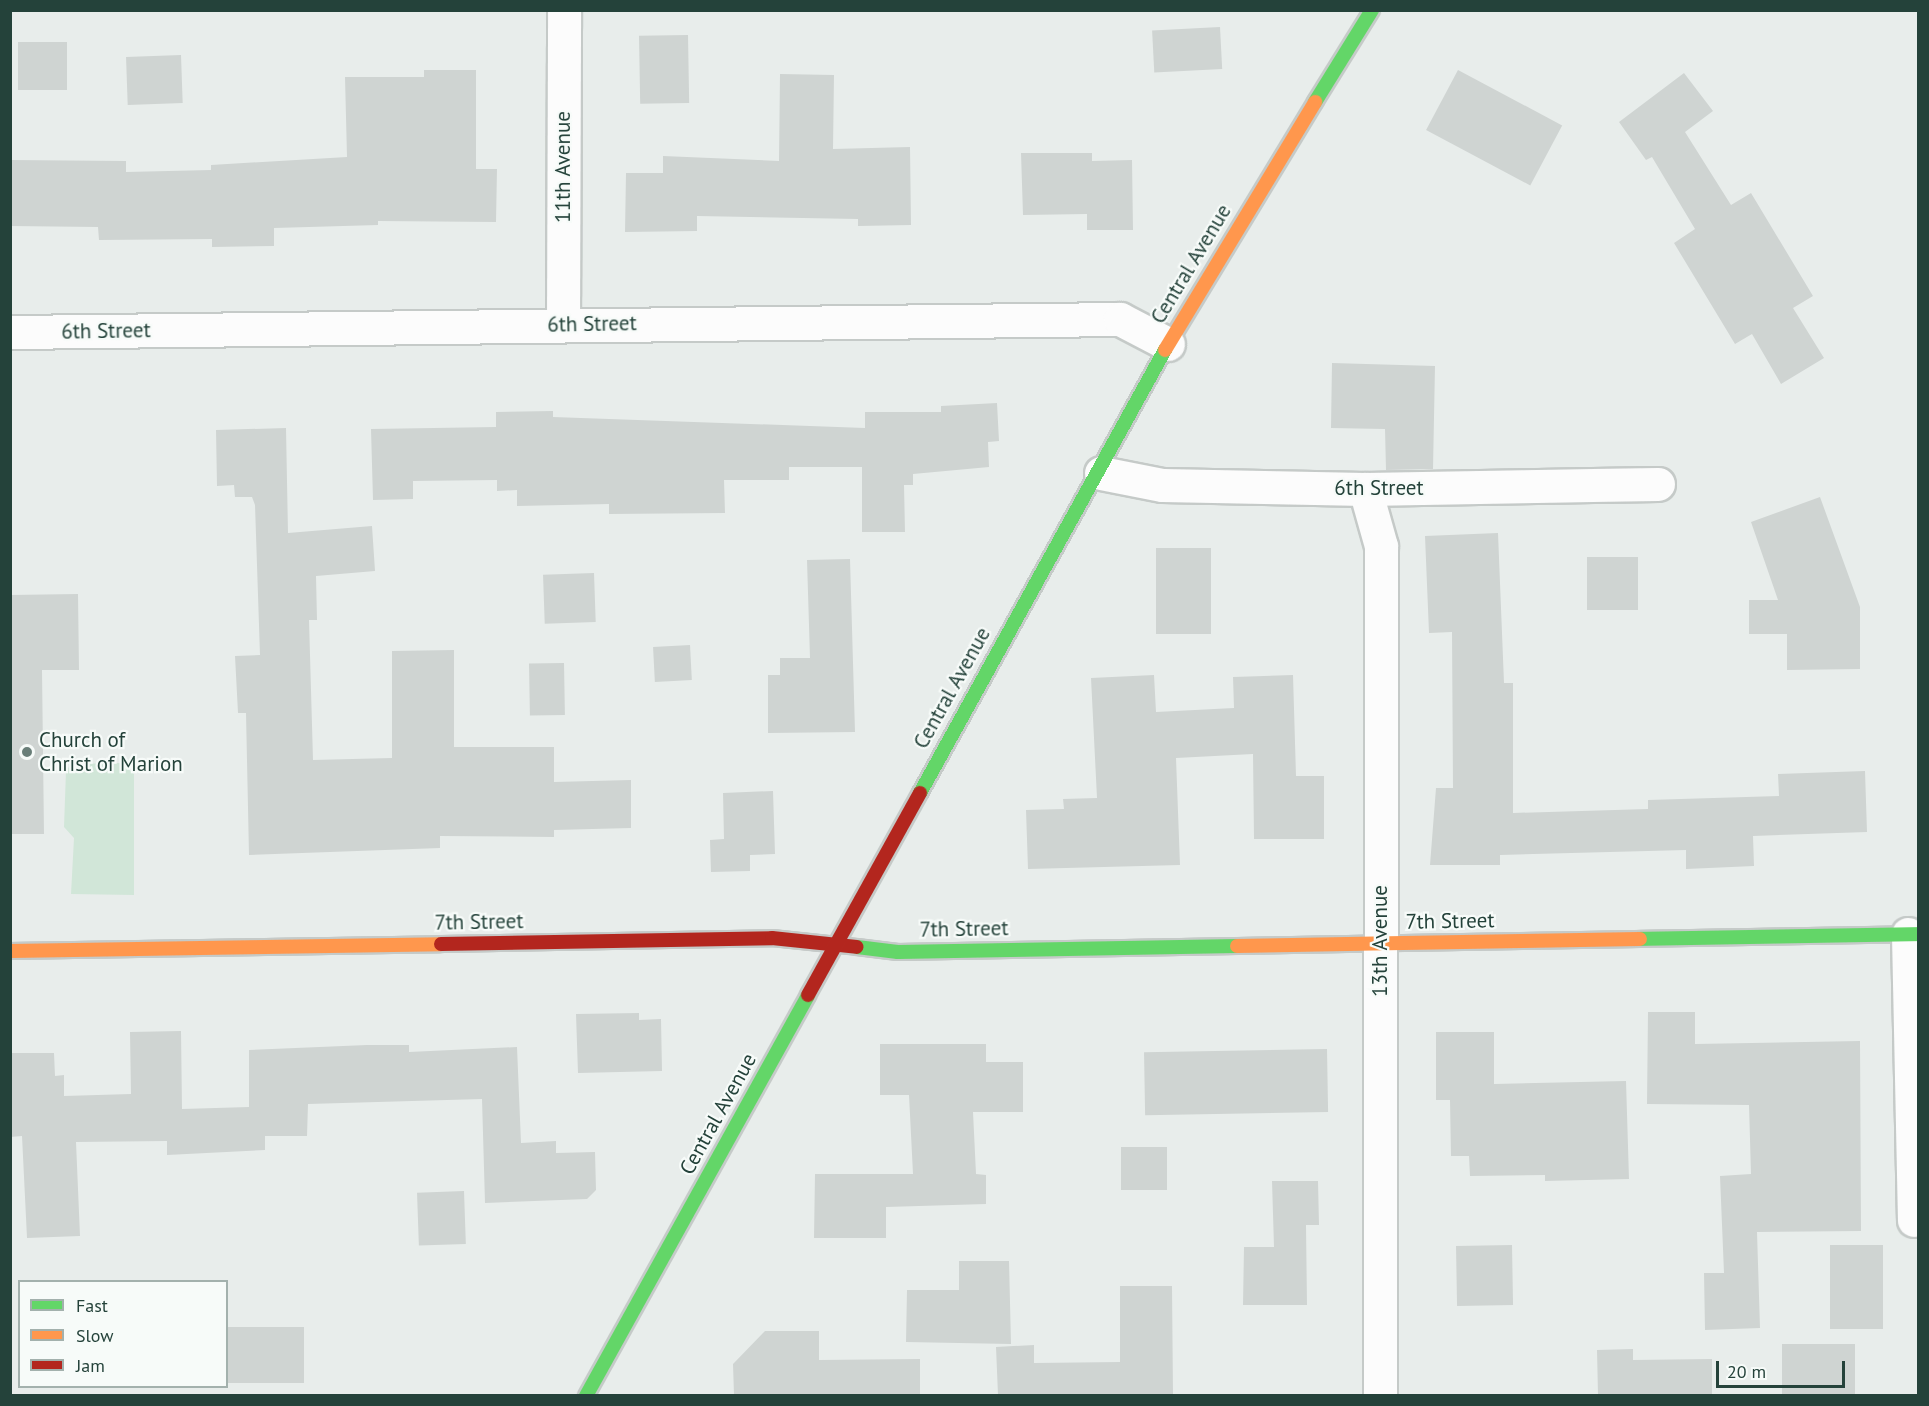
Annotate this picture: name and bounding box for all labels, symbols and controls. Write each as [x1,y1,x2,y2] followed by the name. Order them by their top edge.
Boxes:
[550,111,576,223] street label: 11th Avenue
[1145,199,1237,329] street label: Central Avenue
[547,311,637,337] street label: 6th Street
[61,318,151,344] street label: 6th Street
[1334,475,1424,501] street label: 6th Street
[908,623,996,753] street label: Central Avenue
[39,727,183,777] place label: Church of Christ of Marion
[20,745,34,759] marker: Church of Christ of Marion
[1367,885,1393,997] street label: 13th Avenue
[1405,908,1495,934] street label: 7th Street
[434,909,524,935] street label: 7th Street
[919,916,1009,942] street label: 7th Street
[674,1049,762,1179] street label: Central Avenue
[18,1280,228,1388] legend
[76,1294,108,1317] text: Fast
[76,1324,114,1347] text: Slow
[1719,1349,1848,1387] scale bar
[76,1354,105,1377] text: Jam
[1727,1360,1766,1383] text: 20 m

